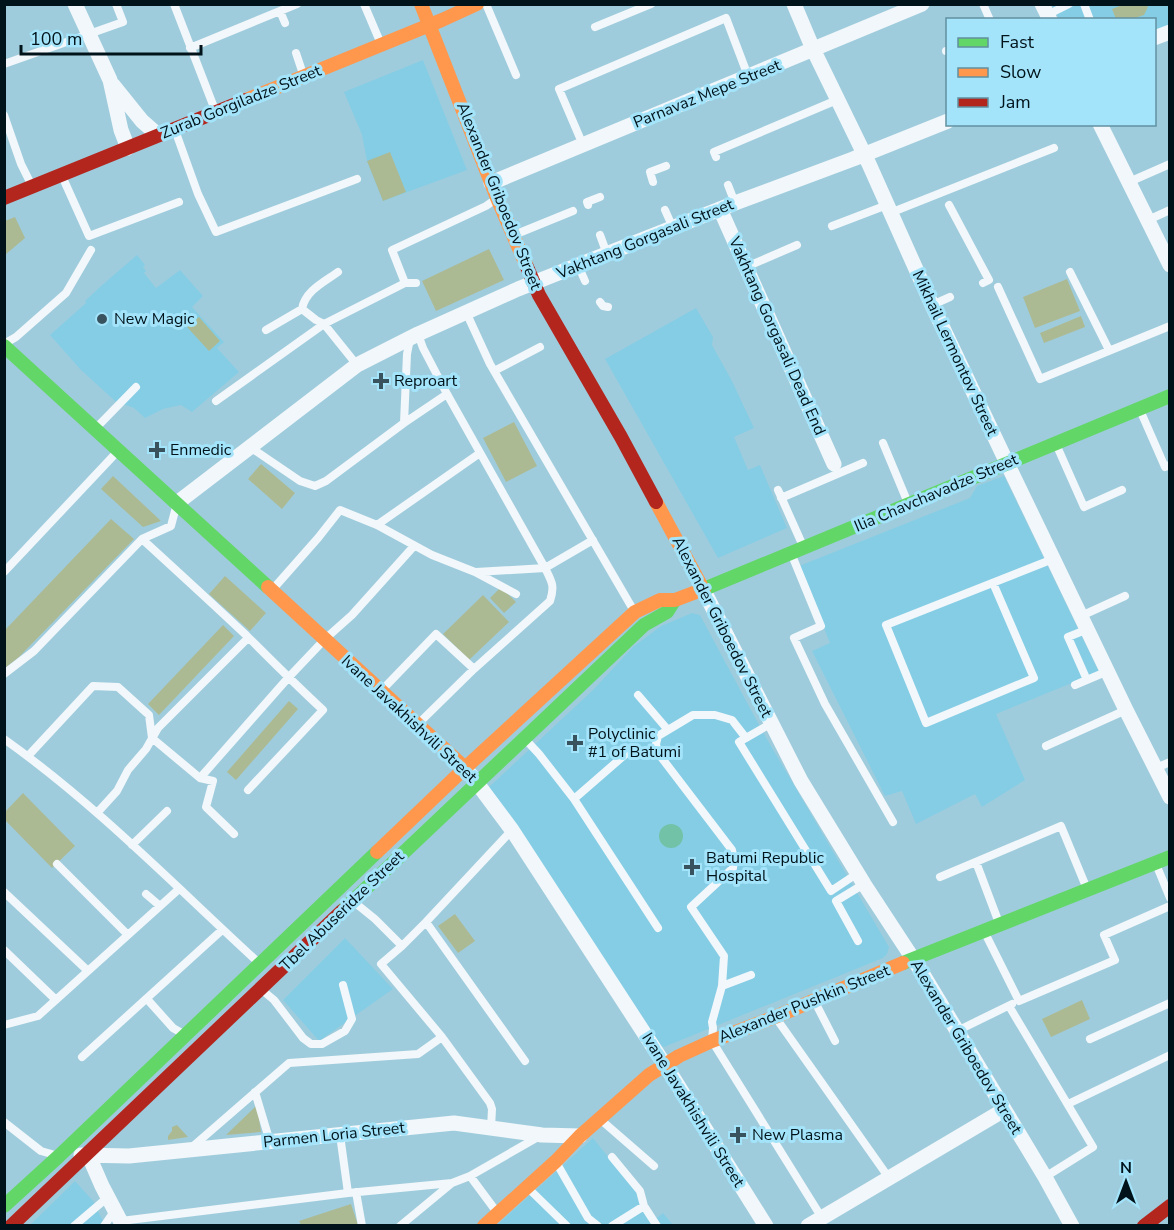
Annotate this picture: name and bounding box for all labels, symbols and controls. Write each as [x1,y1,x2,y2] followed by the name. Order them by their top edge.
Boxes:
[21,18,201,56] scale bar
[946,18,1156,126] legend
[30,27,82,51] text: 100 m
[1000,30,1035,54] text: Fast
[630,54,784,134] street label: Parnavaz Mepe Street
[158,60,325,144] street label: Zurab Gorgiladze Street
[1000,60,1041,84] text: Slow
[999,90,1031,114] text: Jam
[451,99,547,293] street label: Alexander Griboedov Street
[552,193,737,285] street label: Vakhtang Gorgasali Street
[723,232,831,439] street label: Vakhtang Gorgasali Dead End
[907,267,1003,440] street label: Mikhail Lermontov Street
[114,308,195,330] place label: New Magic
[95,312,109,326] marker: New Magic
[394,370,458,392] place label: Reproart
[372,372,390,390] marker: Reproart
[170,439,232,461] place label: Enmedic
[148,441,166,459] marker: Enmedic
[851,448,1022,537] street label: Ilia Chavchavadze Street
[667,533,777,722] street label: Alexander Griboedov Street
[336,650,482,788] street label: Ivane Javakhishvili Street
[588,723,681,763] place label: Polyclinic #1 of Batumi
[566,734,584,752] marker: Polyclinic #1 of Batumi
[275,846,409,976] street label: Tbel Abuseridze Street
[706,847,825,887] place label: Batumi Republic Hospital
[683,858,701,876] marker: Batumi Republic Hospital
[905,956,1027,1139] street label: Alexander Griboedov Street
[715,959,893,1048] street label: Alexander Pushkin Street
[636,1029,750,1192] street label: Ivane Javakhishvili Street
[262,1117,406,1153] street label: Parmen Loria Street
[752,1124,843,1146] place label: New Plasma
[729,1126,747,1144] marker: New Plasma
[1096,1152,1156,1212] north arrow
[1120,1157,1132,1179] text: N

